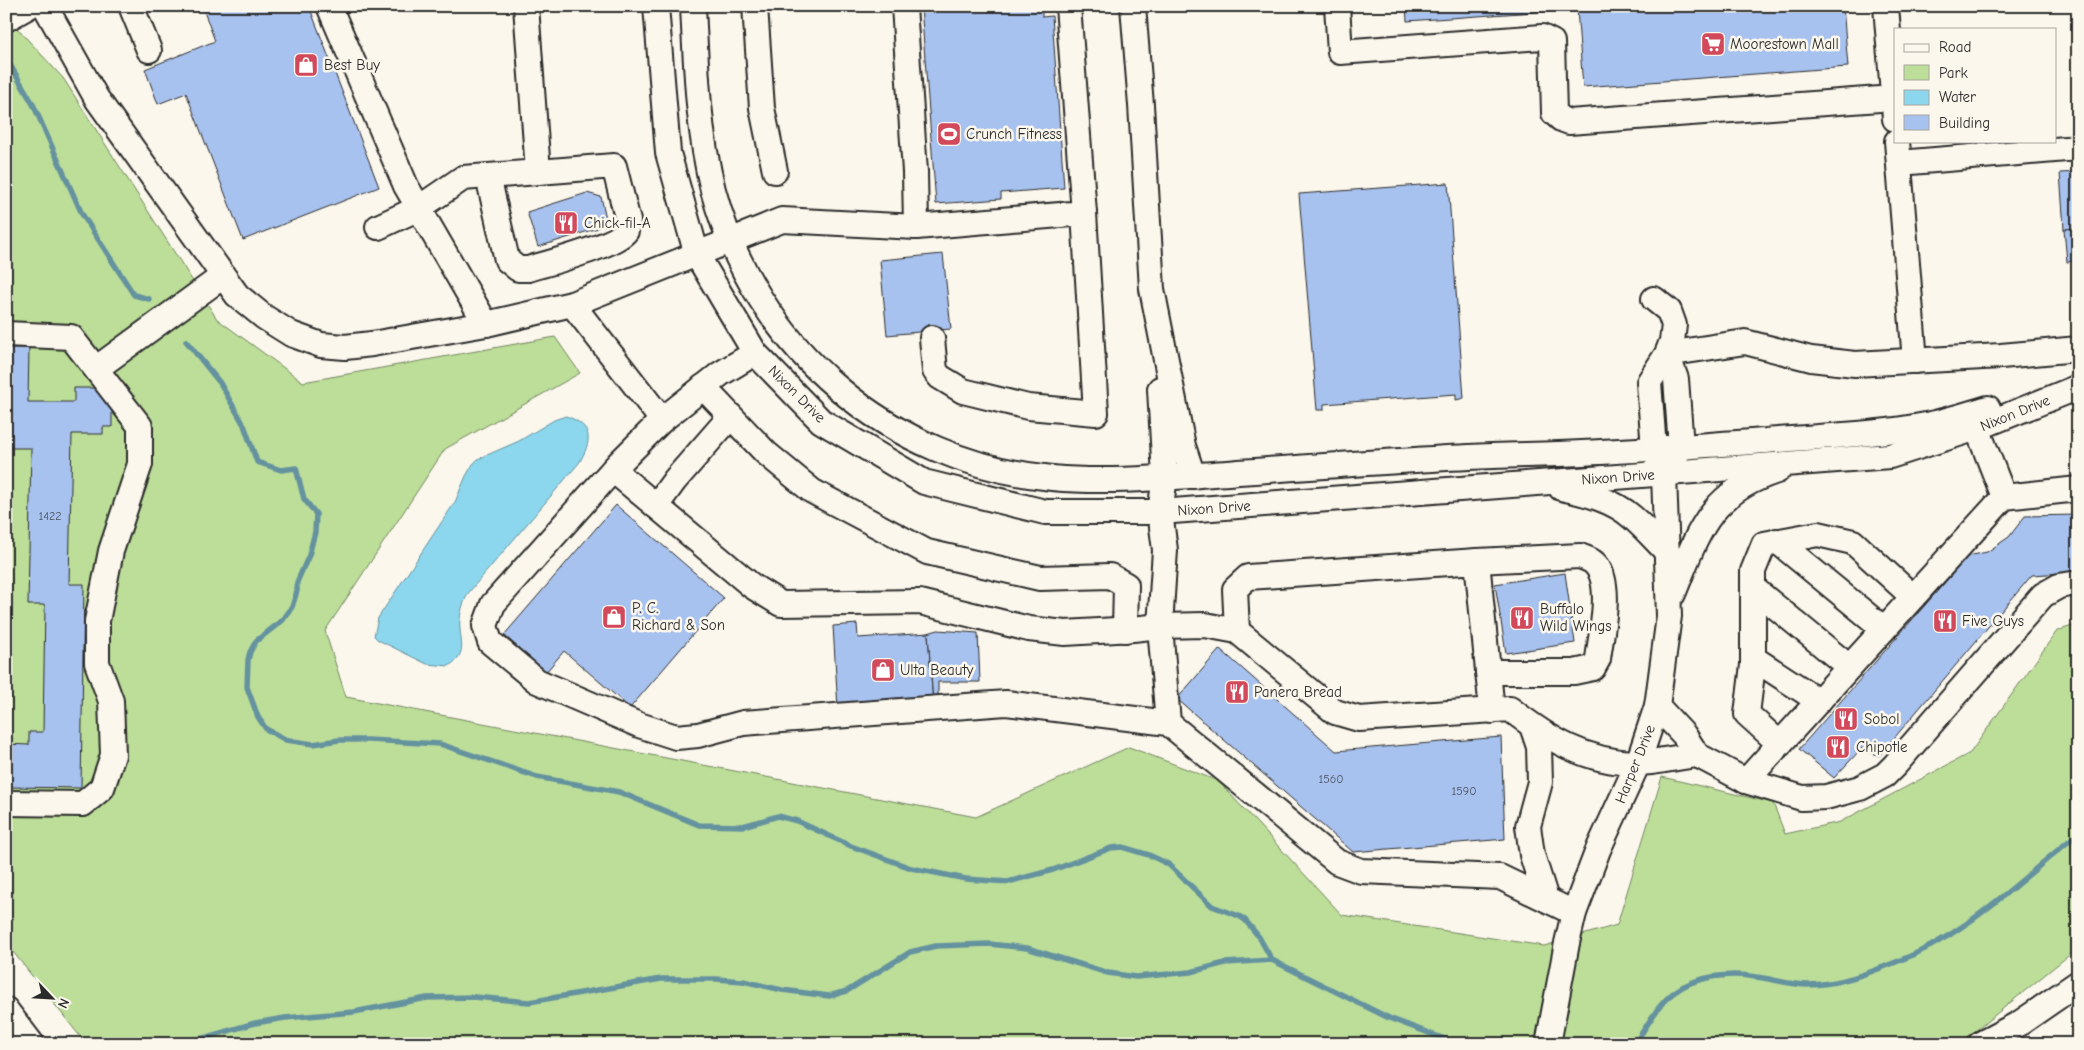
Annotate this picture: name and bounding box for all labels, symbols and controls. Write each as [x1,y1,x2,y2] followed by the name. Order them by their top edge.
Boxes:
[1894,28,2056,142] legend
[1700,31,1726,57] supermarket icon: Moorestown Mall
[1730,35,1839,53] place label: Moorestown Mall
[1939,38,1971,56] text: Road
[293,52,319,78] shop icon: Best Buy
[324,56,380,74] place label: Best Buy
[1939,64,1968,82] text: Park
[1939,88,1976,106] text: Water
[1939,114,1990,132] text: Building
[936,121,962,147] sports icon: Crunch Fitness
[966,125,1062,143] place label: Crunch Fitness
[553,210,579,236] restaurant icon: Chick-fil-A
[584,214,651,232] place label: Chick-fil-A
[765,362,830,427] street label: Nixon Drive
[1978,391,2053,435] street label: Nixon Drive
[1581,465,1656,489] street label: Nixon Drive
[1177,496,1252,520] street label: Nixon Drive
[38,509,62,523] house number: 1422
[632,599,725,634] place label: P. C. Richard & Son
[1540,600,1612,635] place label: Buffalo Wild Wings
[601,604,627,630] shop icon: P. C. Richard & Son
[1509,605,1535,631] restaurant icon: Buffalo Wild Wings
[1932,608,1958,634] restaurant icon: Five Guys
[1962,612,2024,630] place label: Five Guys
[870,657,896,683] shop icon: Ulta Beauty
[900,661,974,679] place label: Ulta Beauty
[1224,679,1250,705] restaurant icon: Panera Bread
[1254,683,1342,701] place label: Panera Bread
[1833,706,1859,732] restaurant icon: Sobol
[1864,710,1899,728] place label: Sobol
[1611,722,1659,806] street label: Harper Drive
[1825,734,1851,760] restaurant icon: Chipotle
[1856,738,1908,756] place label: Chipotle
[1318,772,1344,786] house number: 1560
[1452,784,1476,798] house number: 1590
[28,972,78,1022] north arrow
[54,996,73,1011] text: N

